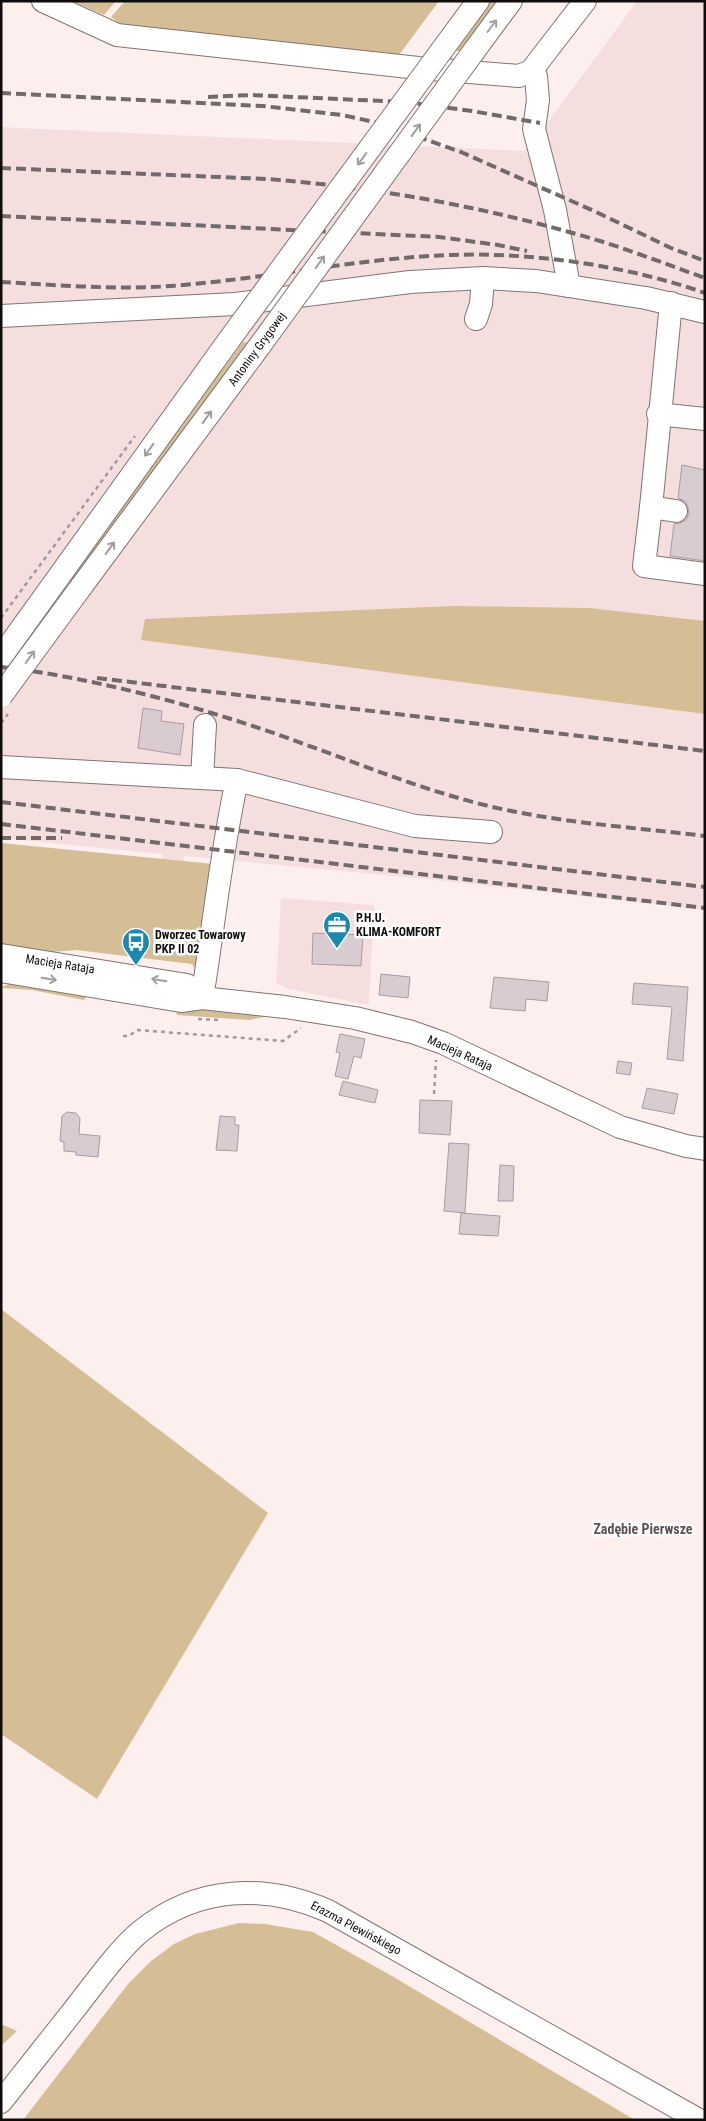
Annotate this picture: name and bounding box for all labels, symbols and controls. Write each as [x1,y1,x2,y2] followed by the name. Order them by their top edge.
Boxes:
[487,20,498,33] one-way arrow
[411,123,421,137] one-way arrow
[356,152,367,165] one-way arrow
[315,255,325,269] one-way arrow
[225,309,289,389] street label: Antoniny Grygowej
[201,411,212,424] one-way arrow
[143,443,154,456] one-way arrow
[105,541,115,555] one-way arrow
[25,650,35,664] one-way arrow
[322,910,352,949] office icon: P.H.U. KLIMA-KOMFORT
[356,911,441,939] place label: P.H.U. KLIMA-KOMFORT
[121,927,151,966] bus stop icon: Dworzec Towarowy PKP II 02
[155,928,246,956] place label: Dworzec Towarowy PKP II 02
[24,952,96,976] street label: Macieja Rataja
[41,975,57,985] one-way arrow
[151,975,167,985] one-way arrow
[425,1032,495,1074] street label: Macieja Rataja
[593,1521,693,1537] district label: Zadębie Pierwsze
[308,1898,404,1958] street label: Erazma Plewińskiego

